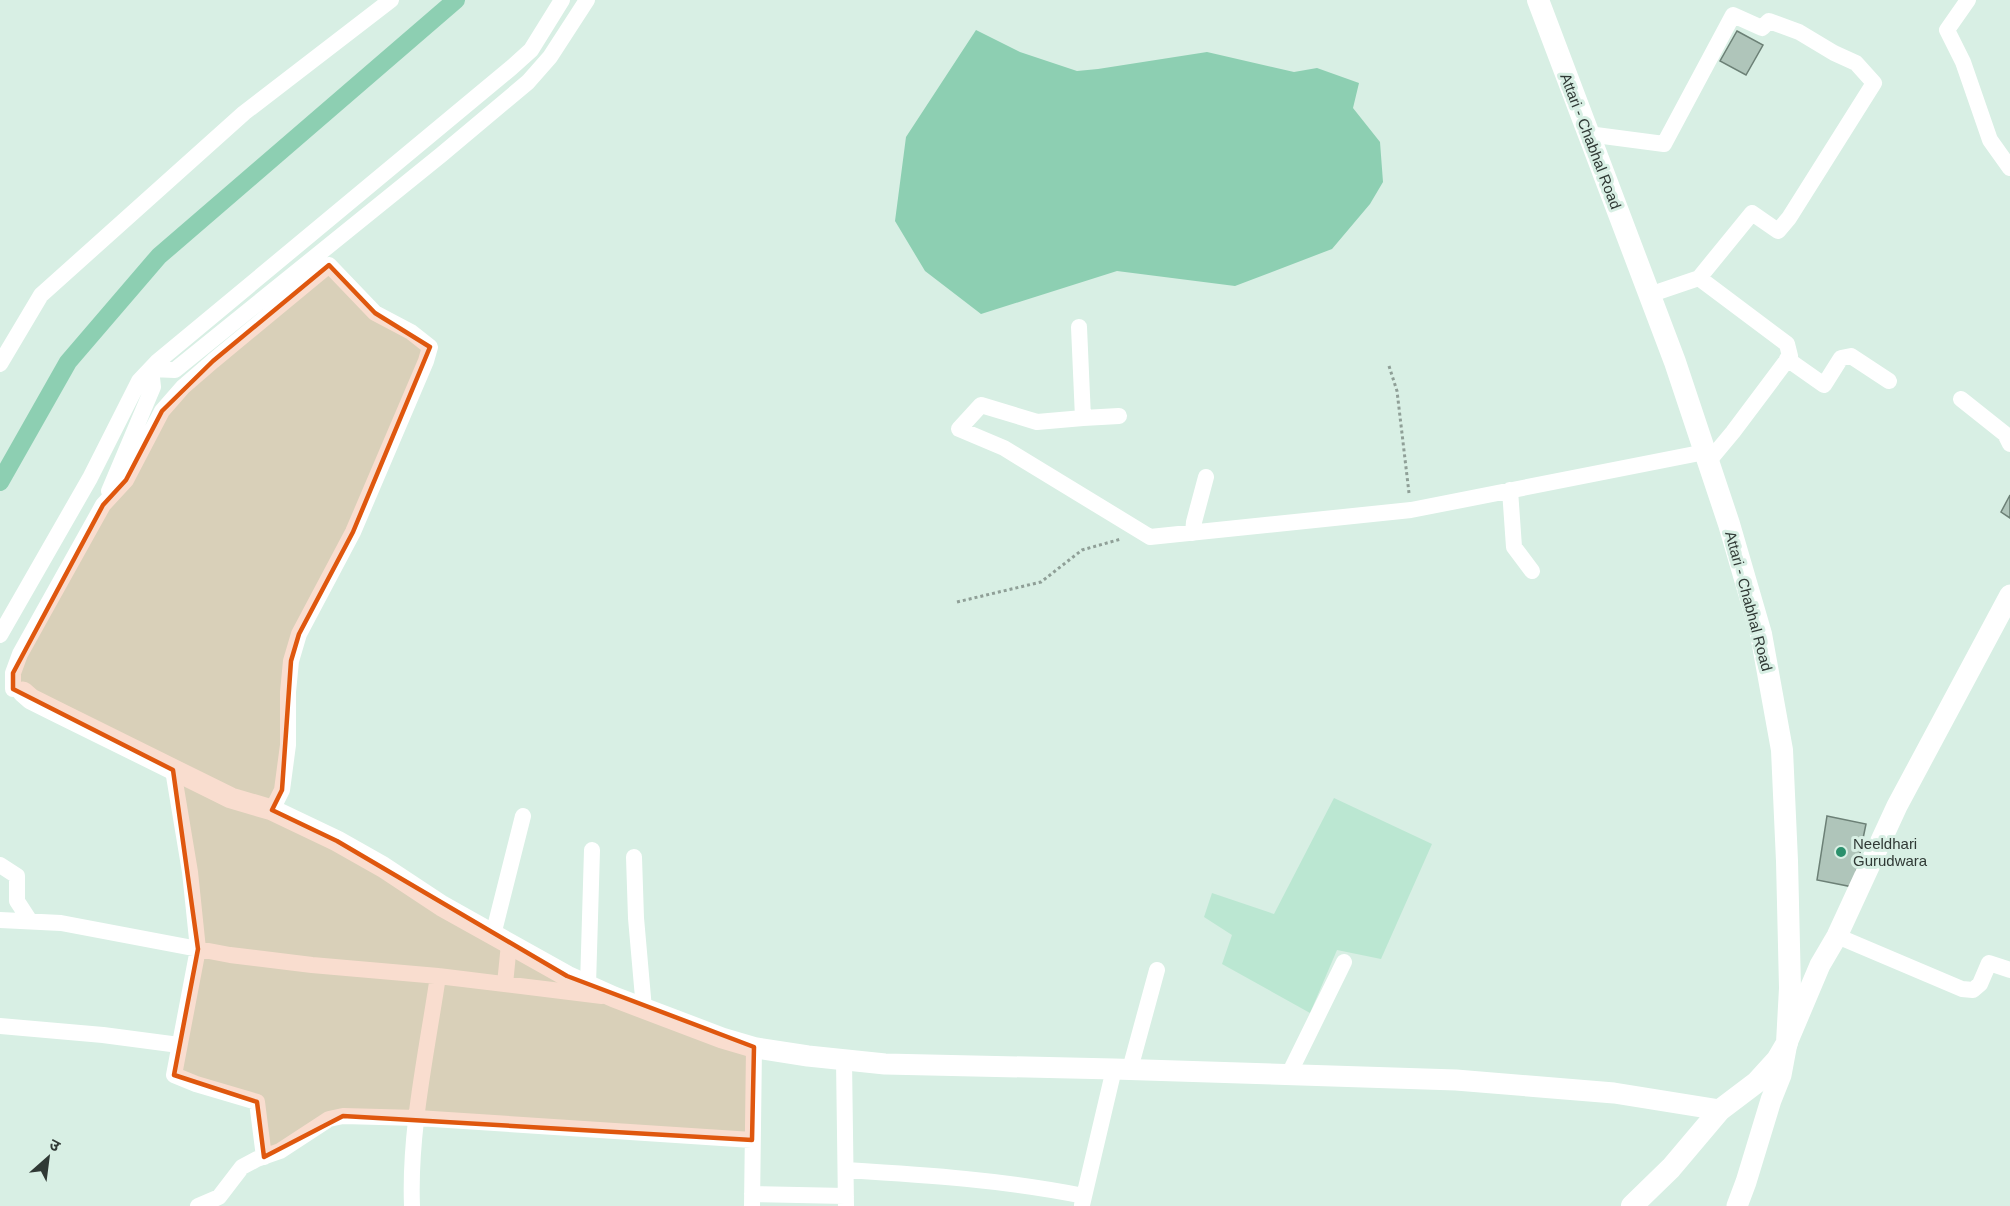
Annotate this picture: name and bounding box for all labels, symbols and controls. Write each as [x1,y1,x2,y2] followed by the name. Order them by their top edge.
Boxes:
[1557,71,1625,211] street label: Attari - Chabhal Road
[1722,529,1776,673] street label: Attari - Chabhal Road
[1853,835,1928,869] place label: Neeldhari Gurudwara
[1834,845,1848,859] marker: Neeldhari Gurudwara
[18,1128,78,1188] north arrow
[47,1135,63,1155] text: उ

